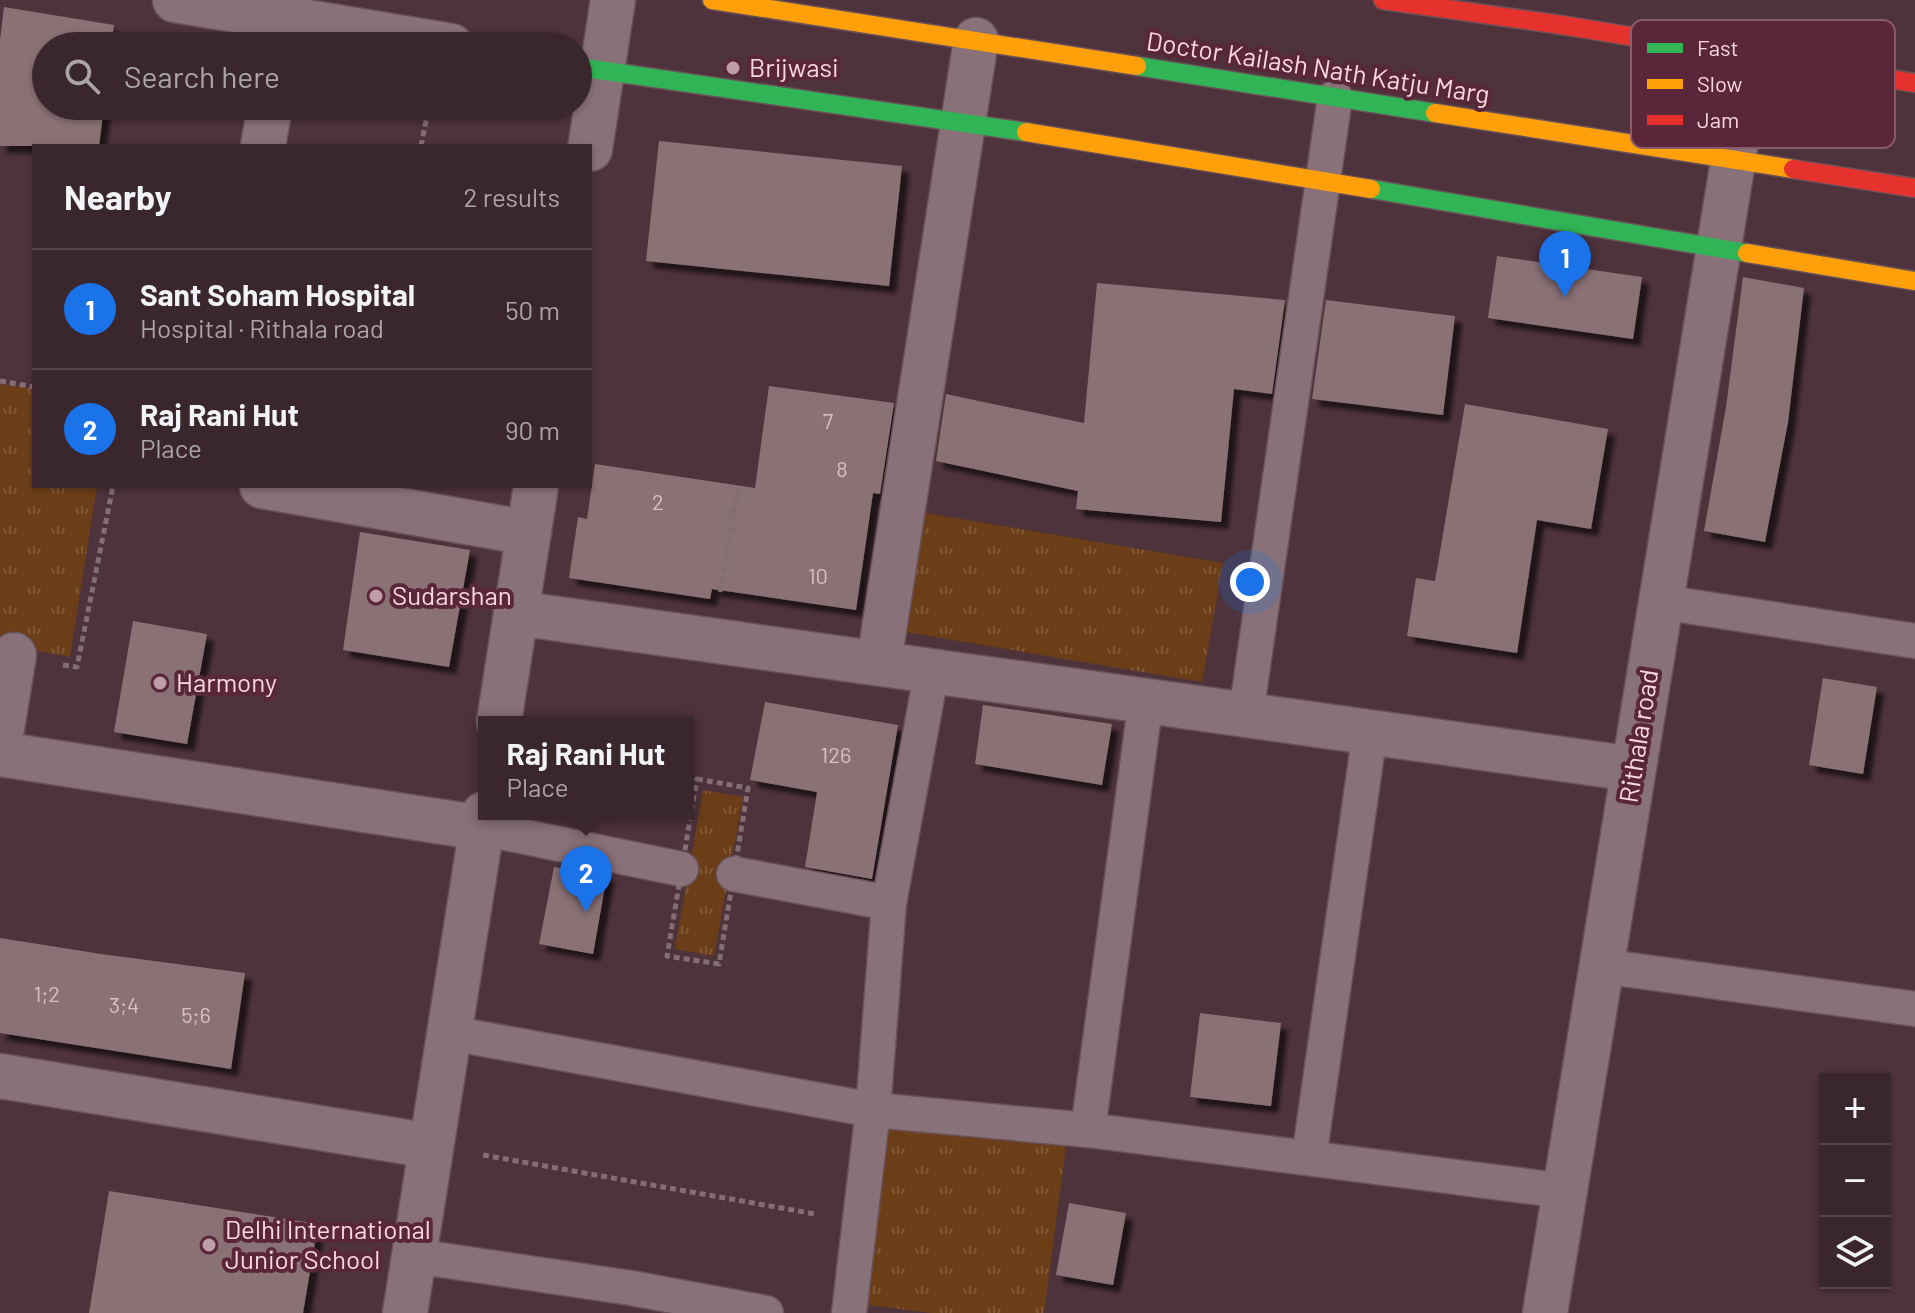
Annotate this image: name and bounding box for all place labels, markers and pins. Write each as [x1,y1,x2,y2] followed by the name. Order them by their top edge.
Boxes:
[749,51,839,82] place label: Brijwasi
[724,59,742,77] marker: Brijwasi
[1539,231,1591,297] pin: 1
[392,579,512,610] place label: Sudarshan
[367,587,385,605] marker: Sudarshan
[176,666,277,697] place label: Harmony
[151,674,169,692] marker: Harmony
[560,846,612,912] pin: 2
[225,1213,431,1274] place label: Delhi International Junior School
[200,1236,218,1254] marker: Delhi International Junior School

